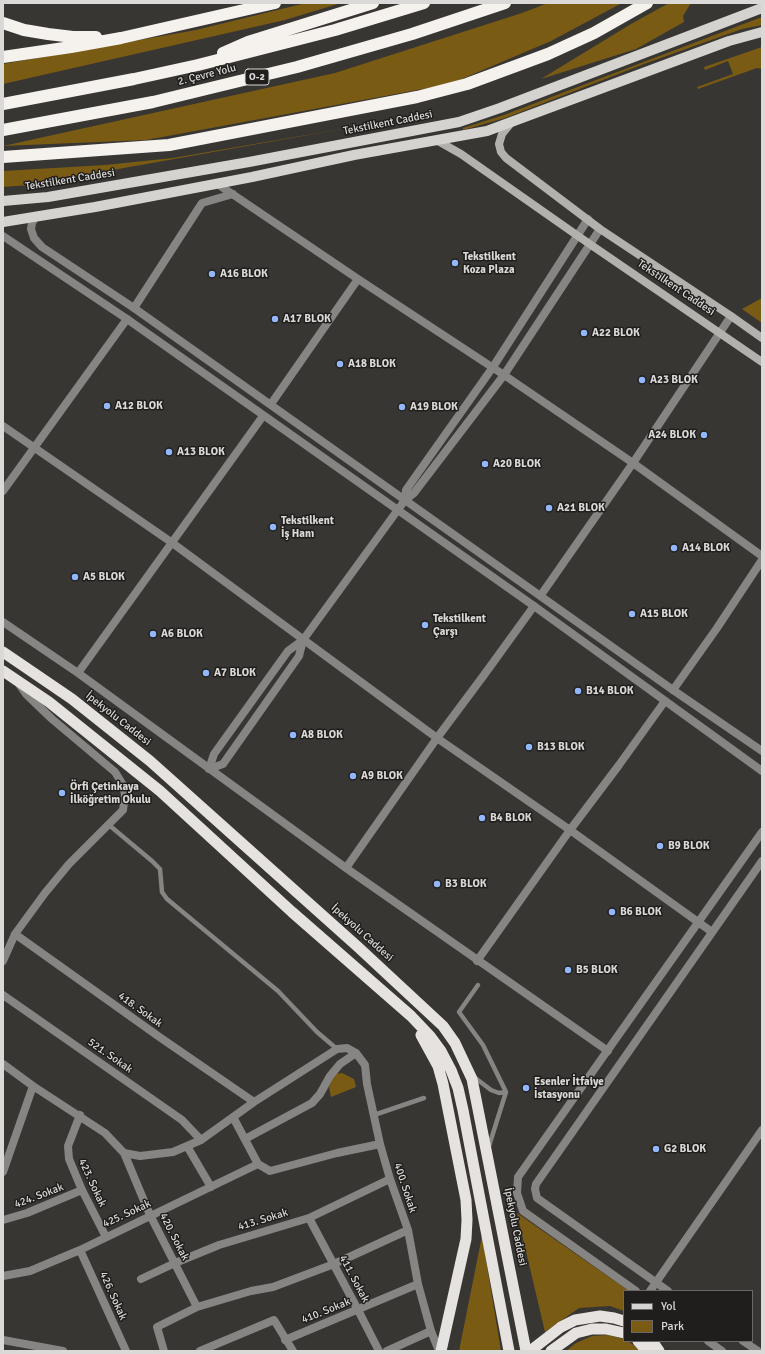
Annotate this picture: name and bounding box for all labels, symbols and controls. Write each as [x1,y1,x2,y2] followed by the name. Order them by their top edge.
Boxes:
[176,61,238,89] street label: 2. Çevre Yolu
[245,69,269,85] road number: O-2
[342,108,434,138] street label: Tekstilkent Caddesi
[24,166,116,194] street label: Tekstilkent Caddesi
[463,250,516,276] place label: Tekstilkent Koza Plaza
[635,257,717,319] street label: Tekstilkent Caddesi
[450,258,460,268] marker: Tekstilkent Koza Plaza
[220,267,268,281] place label: A16 BLOK
[207,269,217,279] marker: A16 BLOK
[283,312,331,326] place label: A17 BLOK
[270,314,280,324] marker: A17 BLOK
[592,326,640,340] place label: A22 BLOK
[579,328,589,338] marker: A22 BLOK
[348,357,396,371] place label: A18 BLOK
[335,359,345,369] marker: A18 BLOK
[650,373,698,387] place label: A23 BLOK
[637,375,647,385] marker: A23 BLOK
[115,399,163,413] place label: A12 BLOK
[410,400,458,414] place label: A19 BLOK
[102,401,112,411] marker: A12 BLOK
[397,402,407,412] marker: A19 BLOK
[648,428,696,442] place label: A24 BLOK
[699,430,709,440] marker: A24 BLOK
[177,445,225,459] place label: A13 BLOK
[164,447,174,457] marker: A13 BLOK
[493,457,541,471] place label: A20 BLOK
[480,459,490,469] marker: A20 BLOK
[557,501,605,515] place label: A21 BLOK
[544,503,554,513] marker: A21 BLOK
[281,514,334,540] place label: Tekstilkent İş Hanı
[268,522,278,532] marker: Tekstilkent İş Hanı
[682,541,730,555] place label: A14 BLOK
[669,543,679,553] marker: A14 BLOK
[83,570,125,584] place label: A5 BLOK
[70,572,80,582] marker: A5 BLOK
[640,607,688,621] place label: A15 BLOK
[627,609,637,619] marker: A15 BLOK
[433,612,486,638] place label: Tekstilkent Çarşı
[420,620,430,630] marker: Tekstilkent Çarşı
[161,627,203,641] place label: A6 BLOK
[148,629,158,639] marker: A6 BLOK
[214,666,256,680] place label: A7 BLOK
[201,668,211,678] marker: A7 BLOK
[586,684,634,698] place label: B14 BLOK
[573,686,583,696] marker: B14 BLOK
[83,689,153,749] street label: İpekyolu Caddesi
[301,728,343,742] place label: A8 BLOK
[288,730,298,740] marker: A8 BLOK
[537,740,585,754] place label: B13 BLOK
[524,742,534,752] marker: B13 BLOK
[361,769,403,783] place label: A9 BLOK
[348,771,358,781] marker: A9 BLOK
[70,780,151,806] place label: Örfi Çetinkaya İlköğretim Okulu
[57,788,67,798] marker: Örfi Çetinkaya İlköğretim Okulu
[490,811,532,825] place label: B4 BLOK
[477,813,487,823] marker: B4 BLOK
[668,839,710,853] place label: B9 BLOK
[655,841,665,851] marker: B9 BLOK
[445,877,487,891] place label: B3 BLOK
[432,879,442,889] marker: B3 BLOK
[328,902,396,964] street label: İpekyolu Caddesi
[620,905,662,919] place label: B6 BLOK
[607,907,617,917] marker: B6 BLOK
[576,963,618,977] place label: B5 BLOK
[563,965,573,975] marker: B5 BLOK
[115,990,165,1030] street label: 418. Sokak
[85,1036,135,1076] street label: 521. Sokak
[534,1075,604,1101] place label: Esenler İtfaiye İstasyonu
[521,1083,531,1093] marker: Esenler İtfaiye İstasyonu
[664,1142,706,1156] place label: G2 BLOK
[651,1144,661,1154] marker: G2 BLOK
[75,1157,109,1209] street label: 423. Sokak
[391,1161,419,1215] street label: 400. Sokak
[13,1181,65,1211] street label: 424. Sokak
[501,1187,529,1267] street label: İpekyolu Caddesi
[101,1197,153,1231] street label: 425. Sokak
[236,1206,290,1234] street label: 413. Sokak
[156,1211,192,1263] street label: 420. Sokak
[336,1253,372,1305] street label: 411. Sokak
[96,1270,130,1322] street label: 426. Sokak
[623,1290,753,1342] legend
[300,1295,352,1327] street label: 410. Sokak
[661,1299,676,1314] text: Yol
[661,1319,684,1334] text: Park

